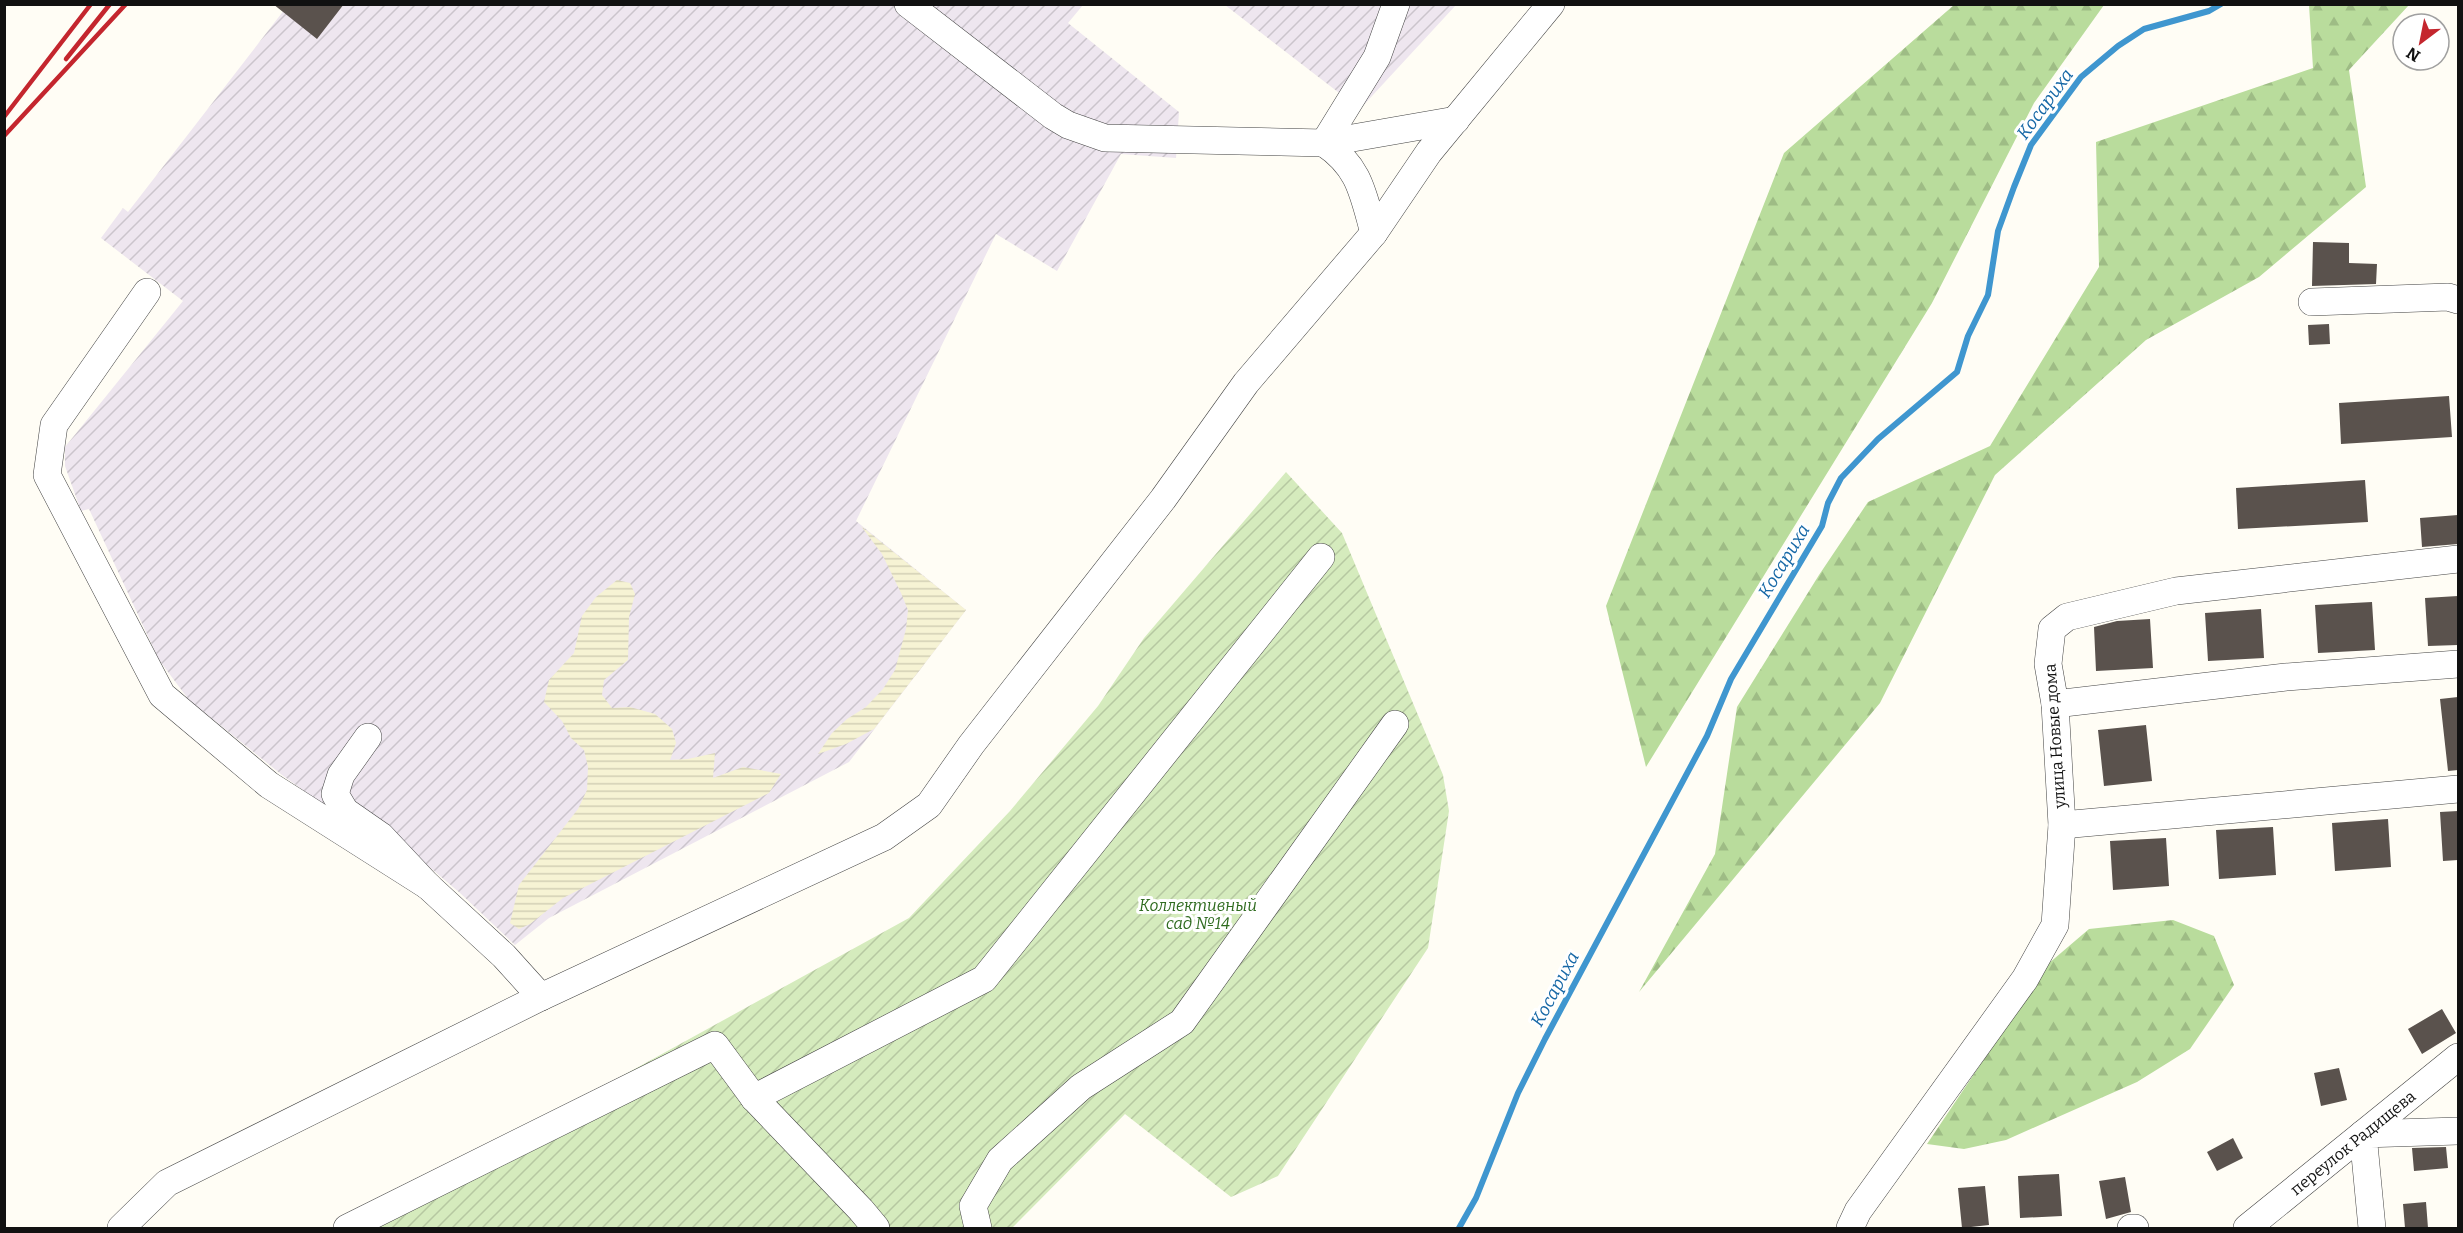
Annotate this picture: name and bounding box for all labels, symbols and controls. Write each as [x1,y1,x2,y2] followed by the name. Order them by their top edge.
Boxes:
[2391,12,2451,72] north arrow
[2403,43,2424,66] text: N
[2012,64,2078,144] water label: Косариха
[1753,520,1815,602] water label: Косариха
[2040,663,2070,810] street label: улица Новые дома
[1139,896,1257,933] park label: Коллективный сад №14
[1526,948,1584,1030] water label: Косариха
[2286,1086,2419,1199] street label: переулок Радищева

